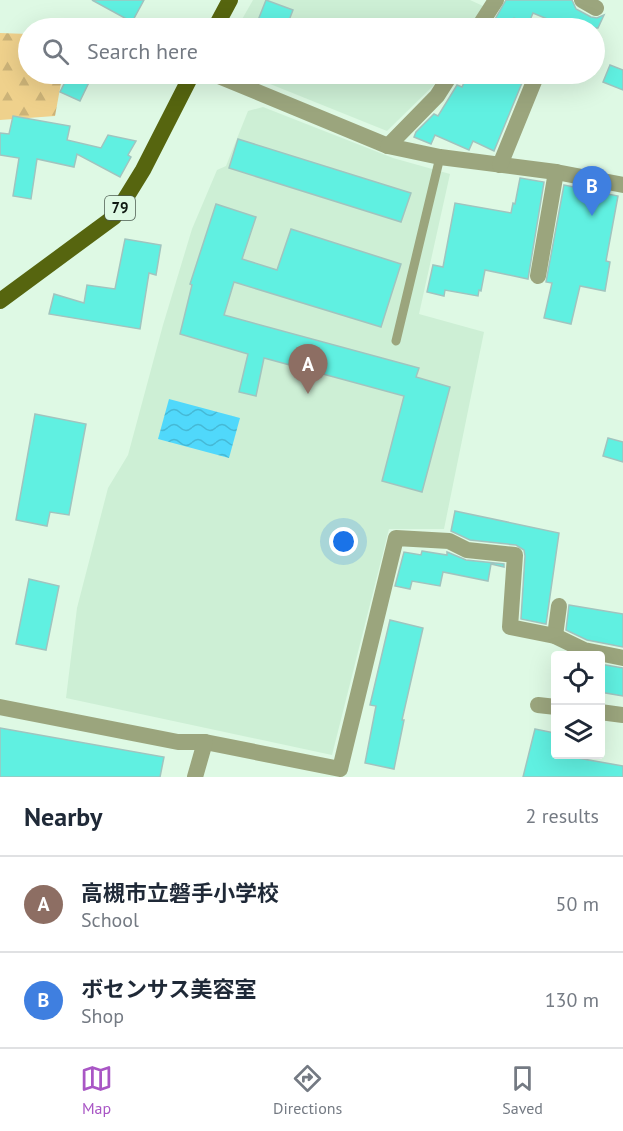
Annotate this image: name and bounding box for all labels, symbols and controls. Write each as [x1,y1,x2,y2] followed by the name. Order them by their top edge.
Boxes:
[18,18,605,84] search box
[39,35,72,68] icon: search
[87,37,198,65] text: Search here
[572,166,612,216] pin: B
[105,196,135,220] road number: 79
[288,344,328,394] pin: A
[329,527,358,556] your location
[551,651,605,759] map controls
[551,651,605,705] button: locate
[551,705,605,759] button: layers
[24,800,102,833] text: Nearby
[526,803,599,829] text: 2 results
[81,879,279,907] text: 高槻市立磐手小学校
[37,891,50,917] text: A
[556,891,599,917] text: 50 m
[81,907,139,933] text: School
[81,975,257,1003] text: ボセンサス美容室
[38,987,49,1013] text: B
[545,987,599,1013] text: 130 m
[81,1003,124,1029] text: Shop
[80,1062,113,1118] tab: Map
[273,1062,342,1118] tab: Directions
[502,1062,543,1118] tab: Saved

